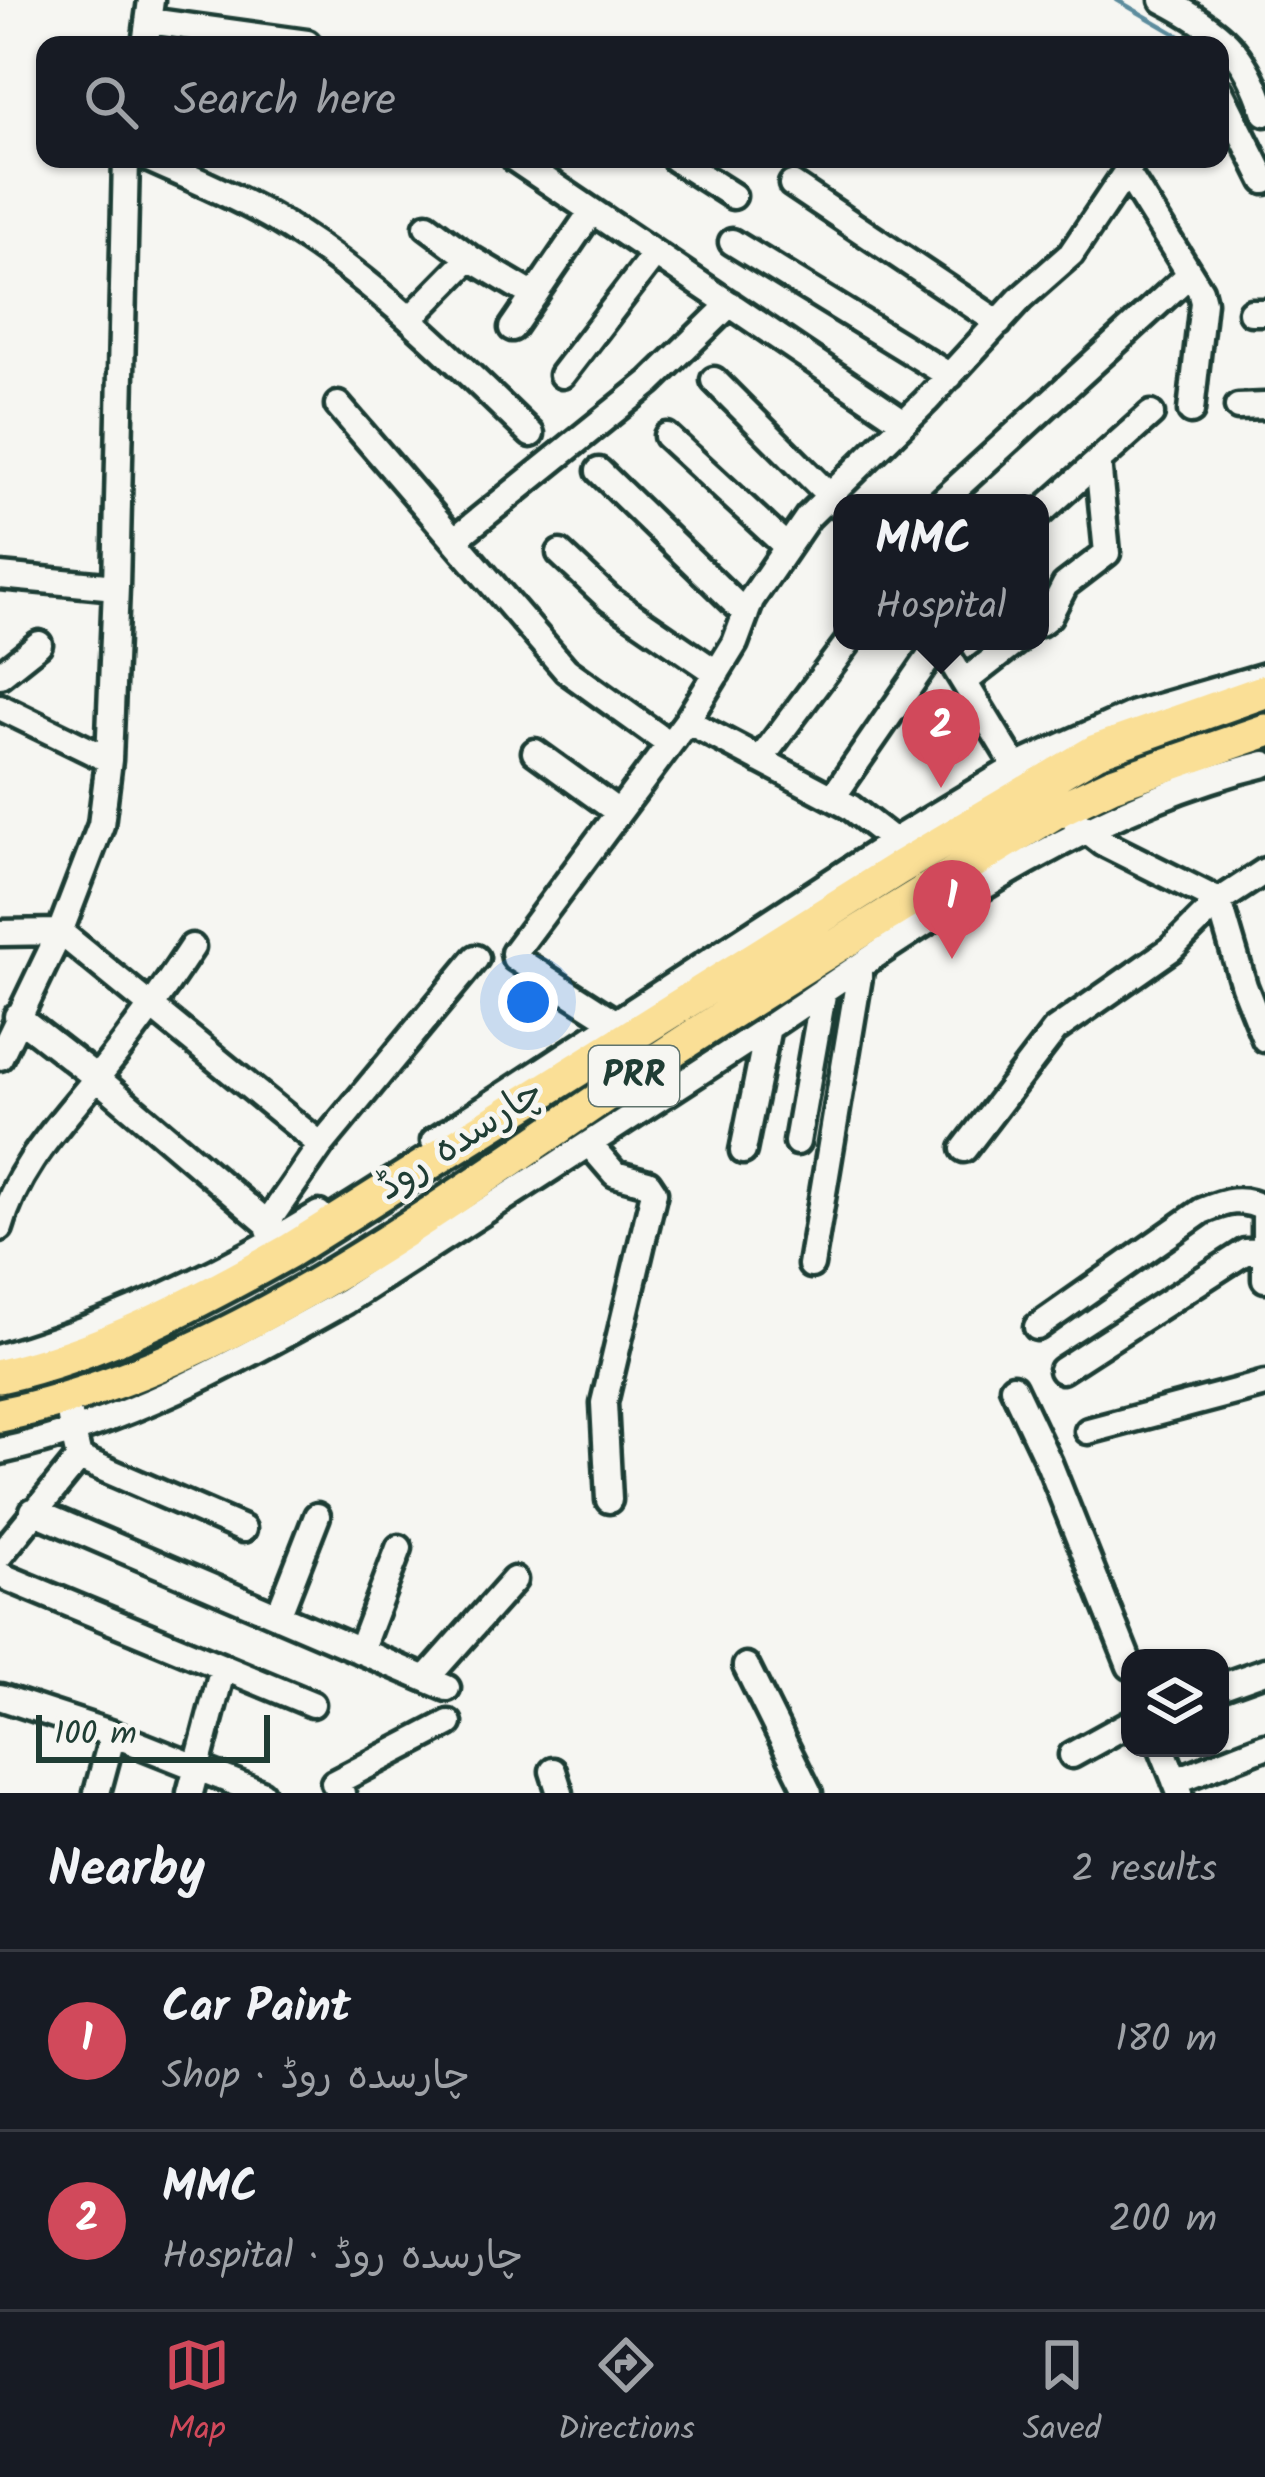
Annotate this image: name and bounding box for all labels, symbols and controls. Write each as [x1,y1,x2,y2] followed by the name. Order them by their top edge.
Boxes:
[36,36,1229,168] search box
[174,66,396,138] text: Search here
[78,69,144,135] icon: search
[833,494,1049,650] popup
[875,505,971,577] text: MMC
[875,577,1007,639] text: Hospital
[902,689,980,788] pin: 2
[913,860,991,959] pin: 1
[498,972,558,1032] your location
[589,1046,679,1106] road number: PRR
[365,1063,557,1219] street label: چارسدہ روڈ
[1121,1649,1229,1757] map controls
[1121,1649,1229,1757] button: layers
[36,1709,270,1762] scale bar
[54,1709,137,1762] text: 100 m
[48,1831,205,1912] text: Nearby
[1072,1840,1217,1902] text: 2 results
[162,1973,351,2045] text: Car Paint
[81,2010,93,2072] text: 1
[1115,2010,1217,2072] text: 180 m
[162,2047,470,2109] text: Shop · چارسدہ روڈ
[162,2153,258,2225] text: MMC
[76,2190,98,2252] text: 2
[1109,2190,1217,2252] text: 200 m
[162,2227,523,2289] text: Hospital · چارسدہ روڈ
[164,2332,230,2457] tab: Map
[558,2332,695,2457] tab: Directions
[1023,2332,1101,2457] tab: Saved

